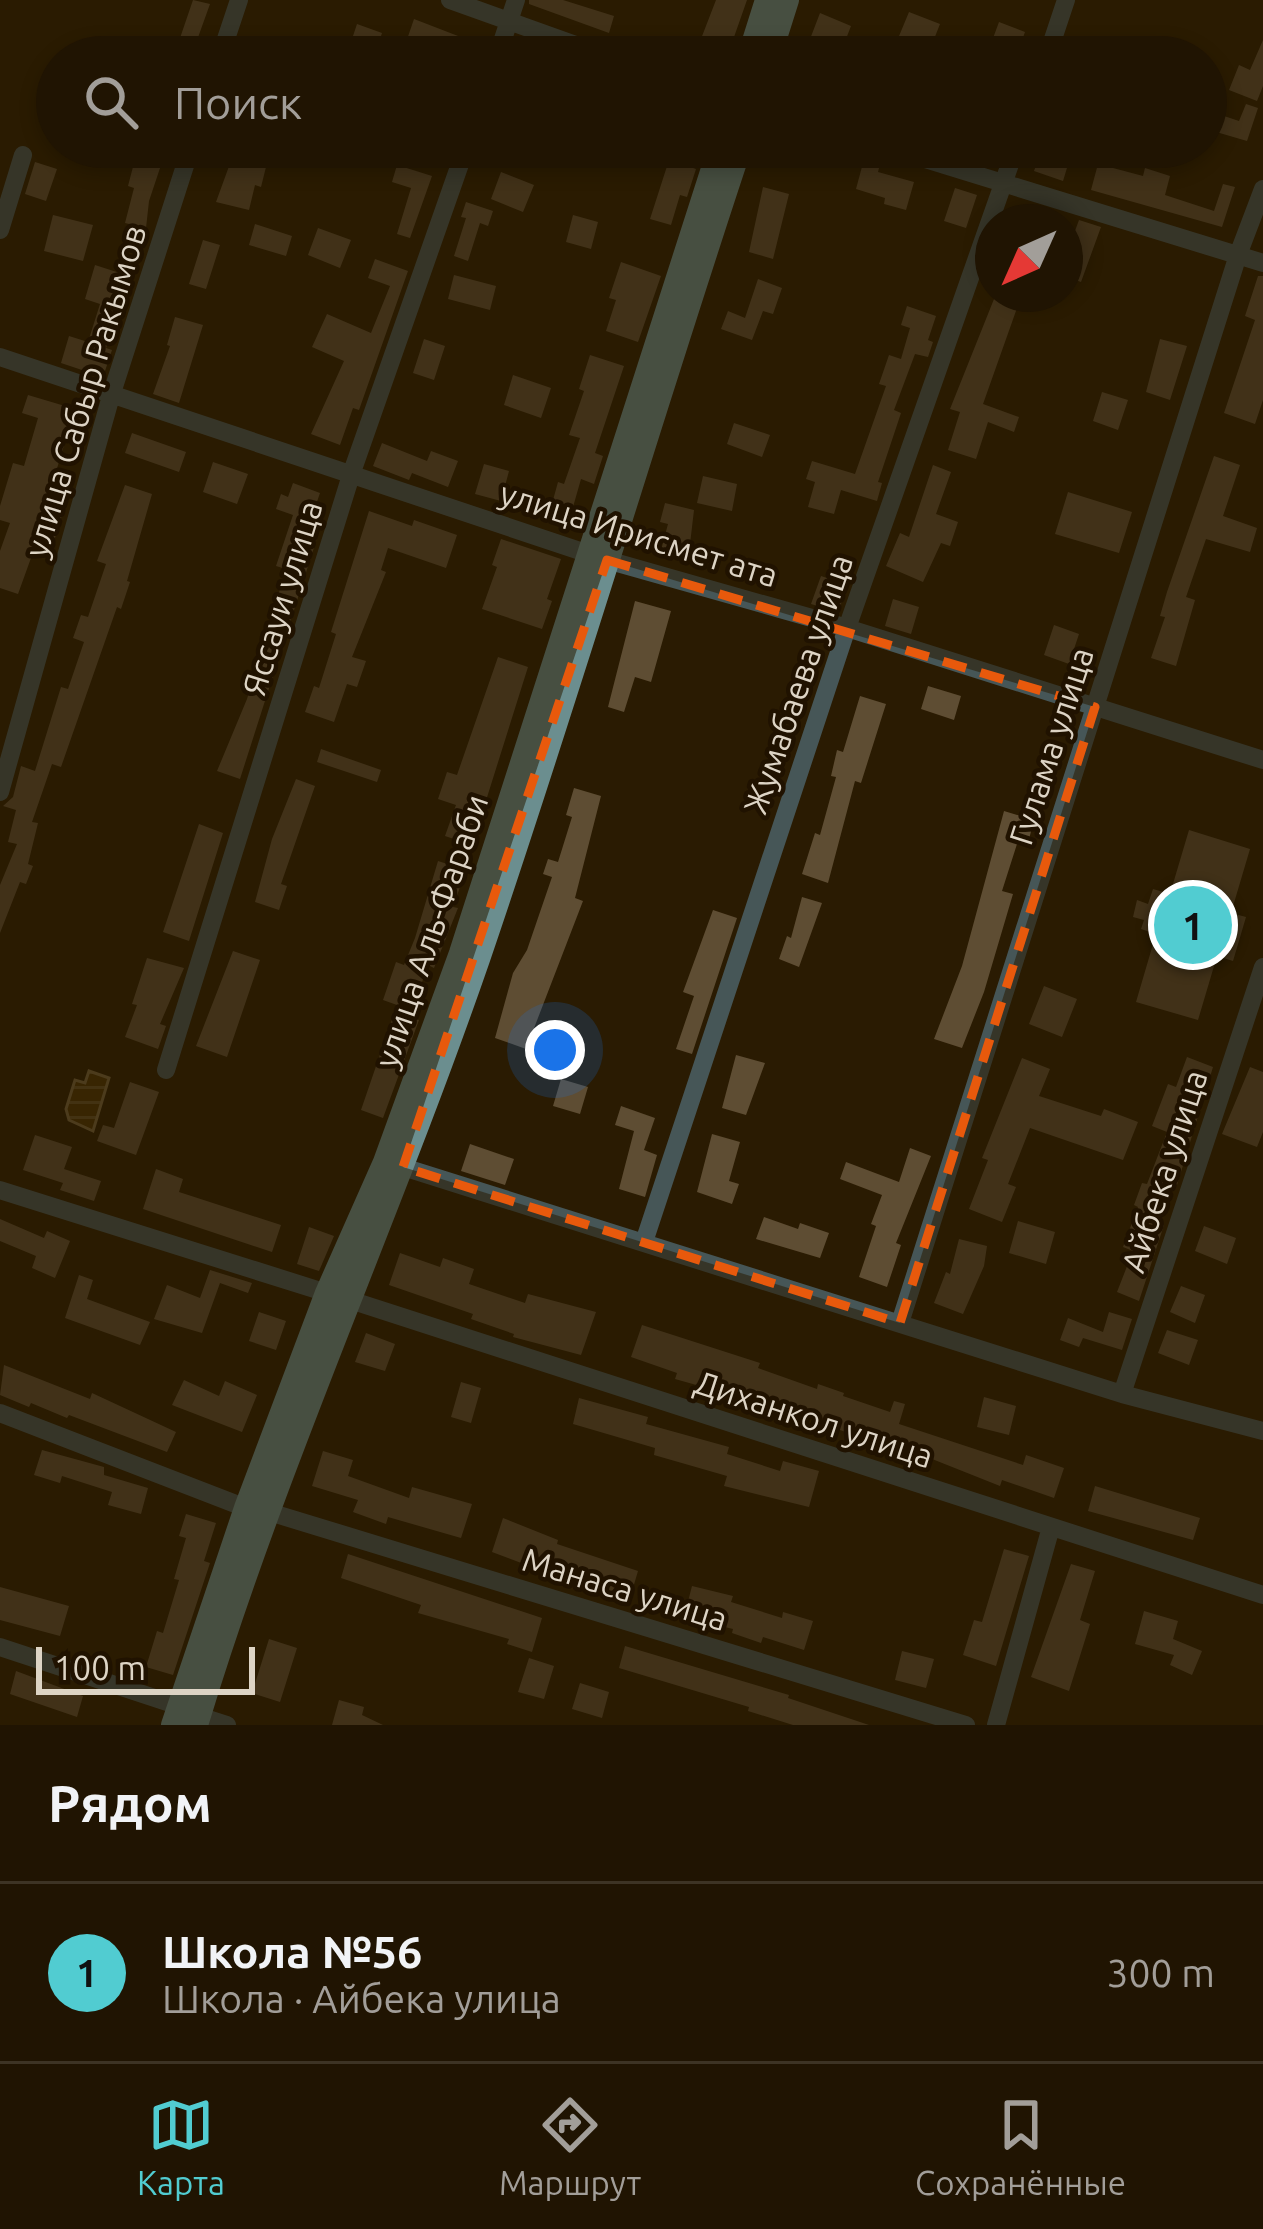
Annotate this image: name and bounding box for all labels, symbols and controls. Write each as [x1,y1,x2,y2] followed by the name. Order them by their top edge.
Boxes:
[36,36,1227,168] search box
[78,69,144,135] icon: search
[174,77,302,128] text: Поиск
[975,204,1083,312] north arrow
[16,220,153,561] street label: улица Сабыр Ракымов
[496,474,783,593] street label: улица Ирисмет ата
[234,496,329,700] street label: Яссауи улица
[736,549,859,818] street label: Жумабаева улица
[1001,642,1100,849] street label: Гулама улица
[366,789,495,1072] street label: улица Аль-Фараби
[1154,880,1232,970] pin: 1
[525,1020,585,1080] your location
[1113,1065,1214,1277] street label: Айбека улица
[690,1363,938,1474] street label: Диханкол улица
[518,1540,732,1637] street label: Манаса улица
[36,1641,255,1694] scale bar
[54,1649,146,1686] text: 100 m
[48,1774,212,1832] text: Рядом
[162,1926,422,1977] text: Школа №56
[76,1951,98,1994] text: 1
[1106,1951,1215,1994] text: 300 m
[162,1977,561,2020] text: Школа · Айбека улица
[137,2092,225,2201] tab: Карта
[499,2092,641,2201] tab: Маршрут
[915,2092,1126,2201] tab: Сохранённые

